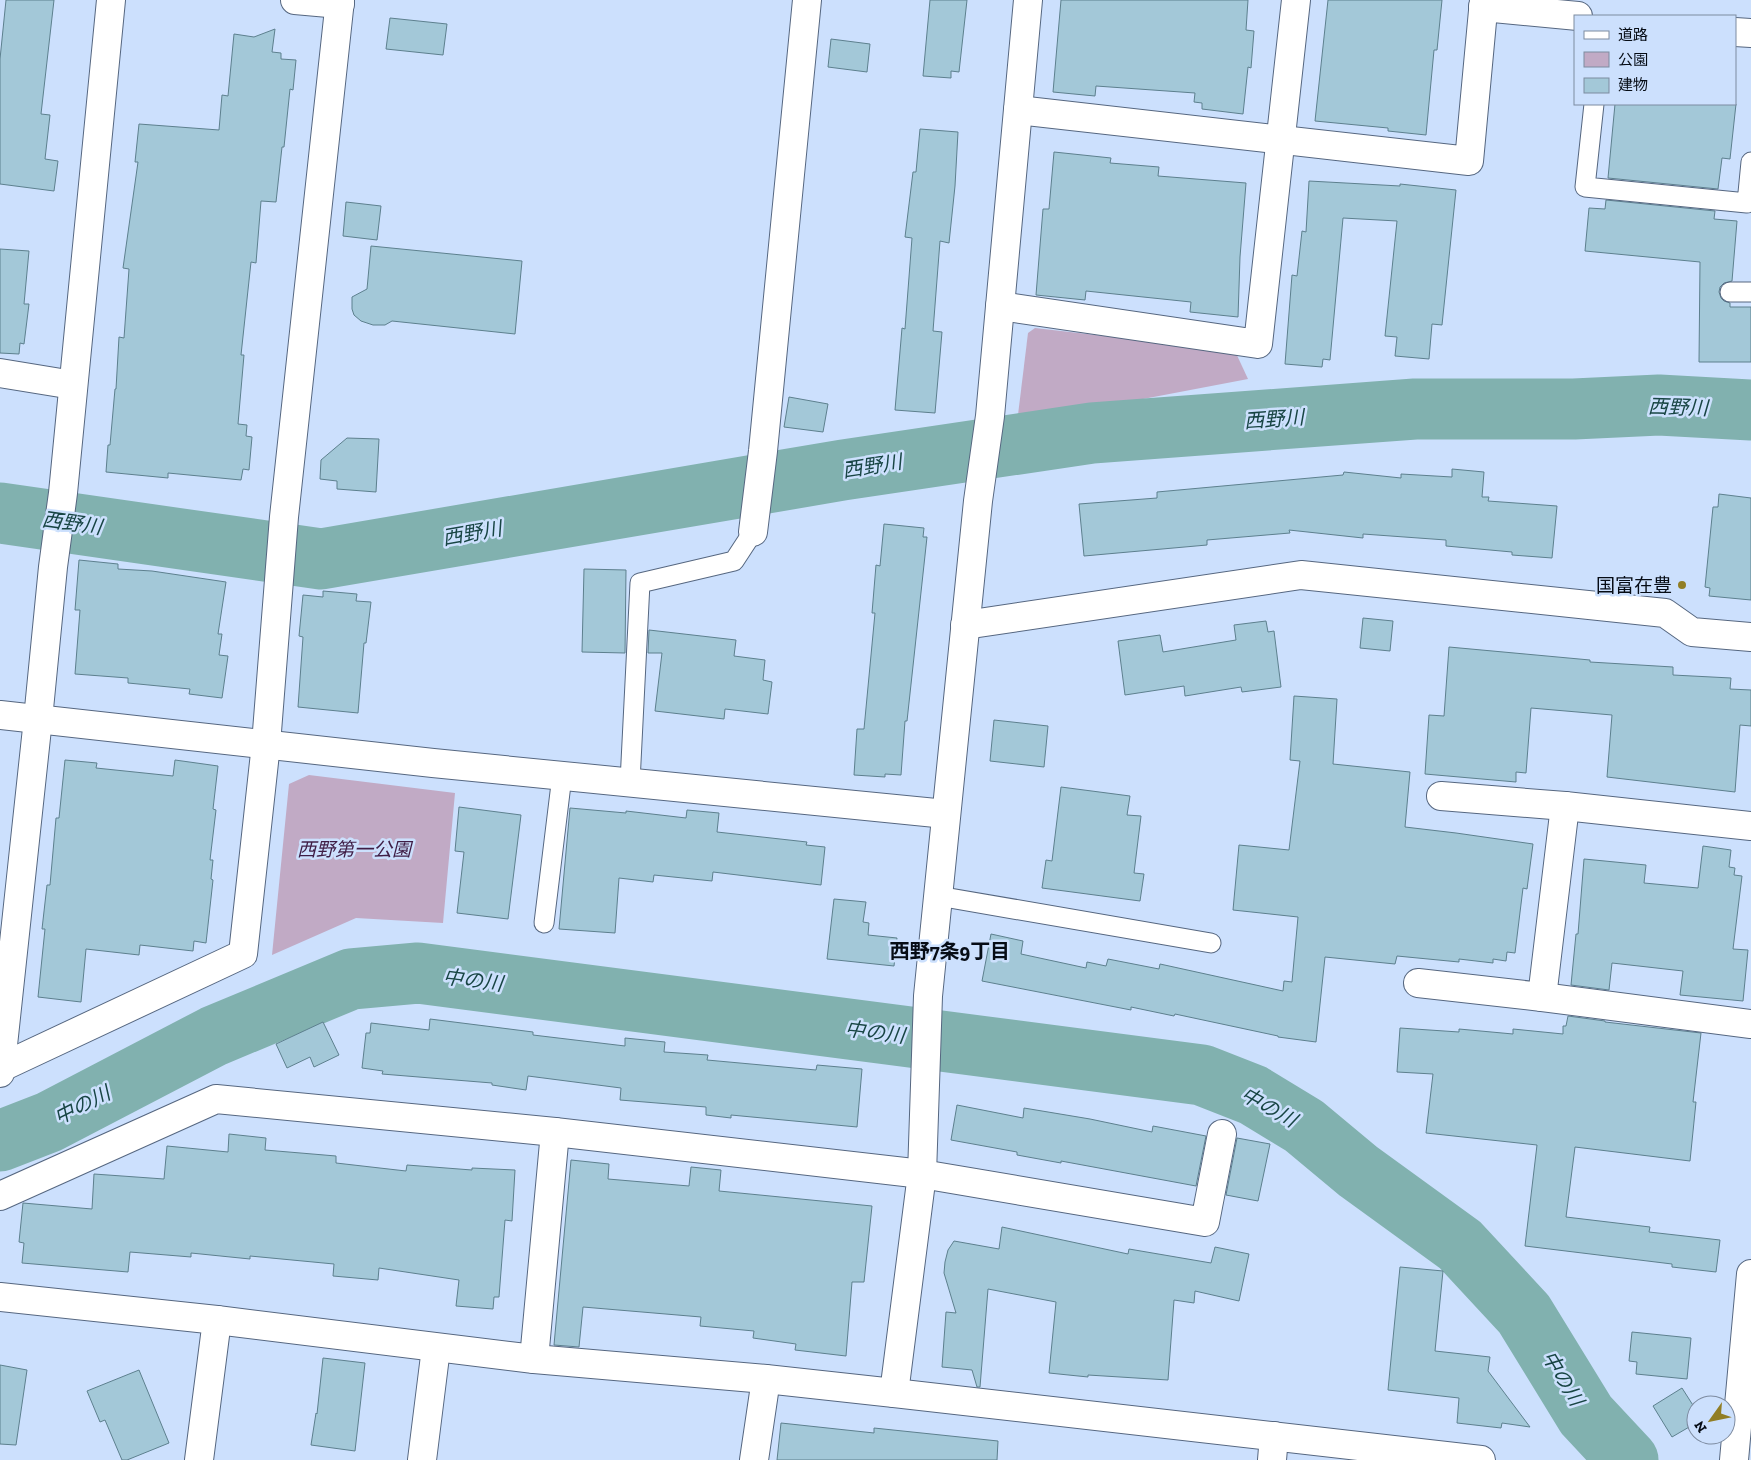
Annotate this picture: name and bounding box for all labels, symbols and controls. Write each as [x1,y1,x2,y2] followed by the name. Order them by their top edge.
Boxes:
[1574,15,1736,105] legend
[1618,26,1648,44] text: 道路
[1618,51,1648,69] text: 公園
[1618,76,1648,94] text: 建物
[1648,394,1710,420] water label: 西野川
[1243,405,1307,433] water label: 西野川
[840,449,905,483] water label: 西野川
[41,507,105,539] water label: 西野川
[440,516,506,550] water label: 西野川
[1596,574,1672,597] place label: 国富在豊
[1676,579,1688,591] marker: 国富在豊
[297,838,414,861] park label: 西野第一公園
[890,939,1010,963] district label: 西野7条9丁目
[442,964,506,996] water label: 中の川
[844,1016,908,1048] water label: 中の川
[50,1080,116,1129] water label: 中の川
[1237,1082,1303,1133] water label: 中の川
[1537,1346,1590,1412] water label: 中の川
[1686,1395,1736,1445] north arrow
[1690,1417,1711,1436] text: N

